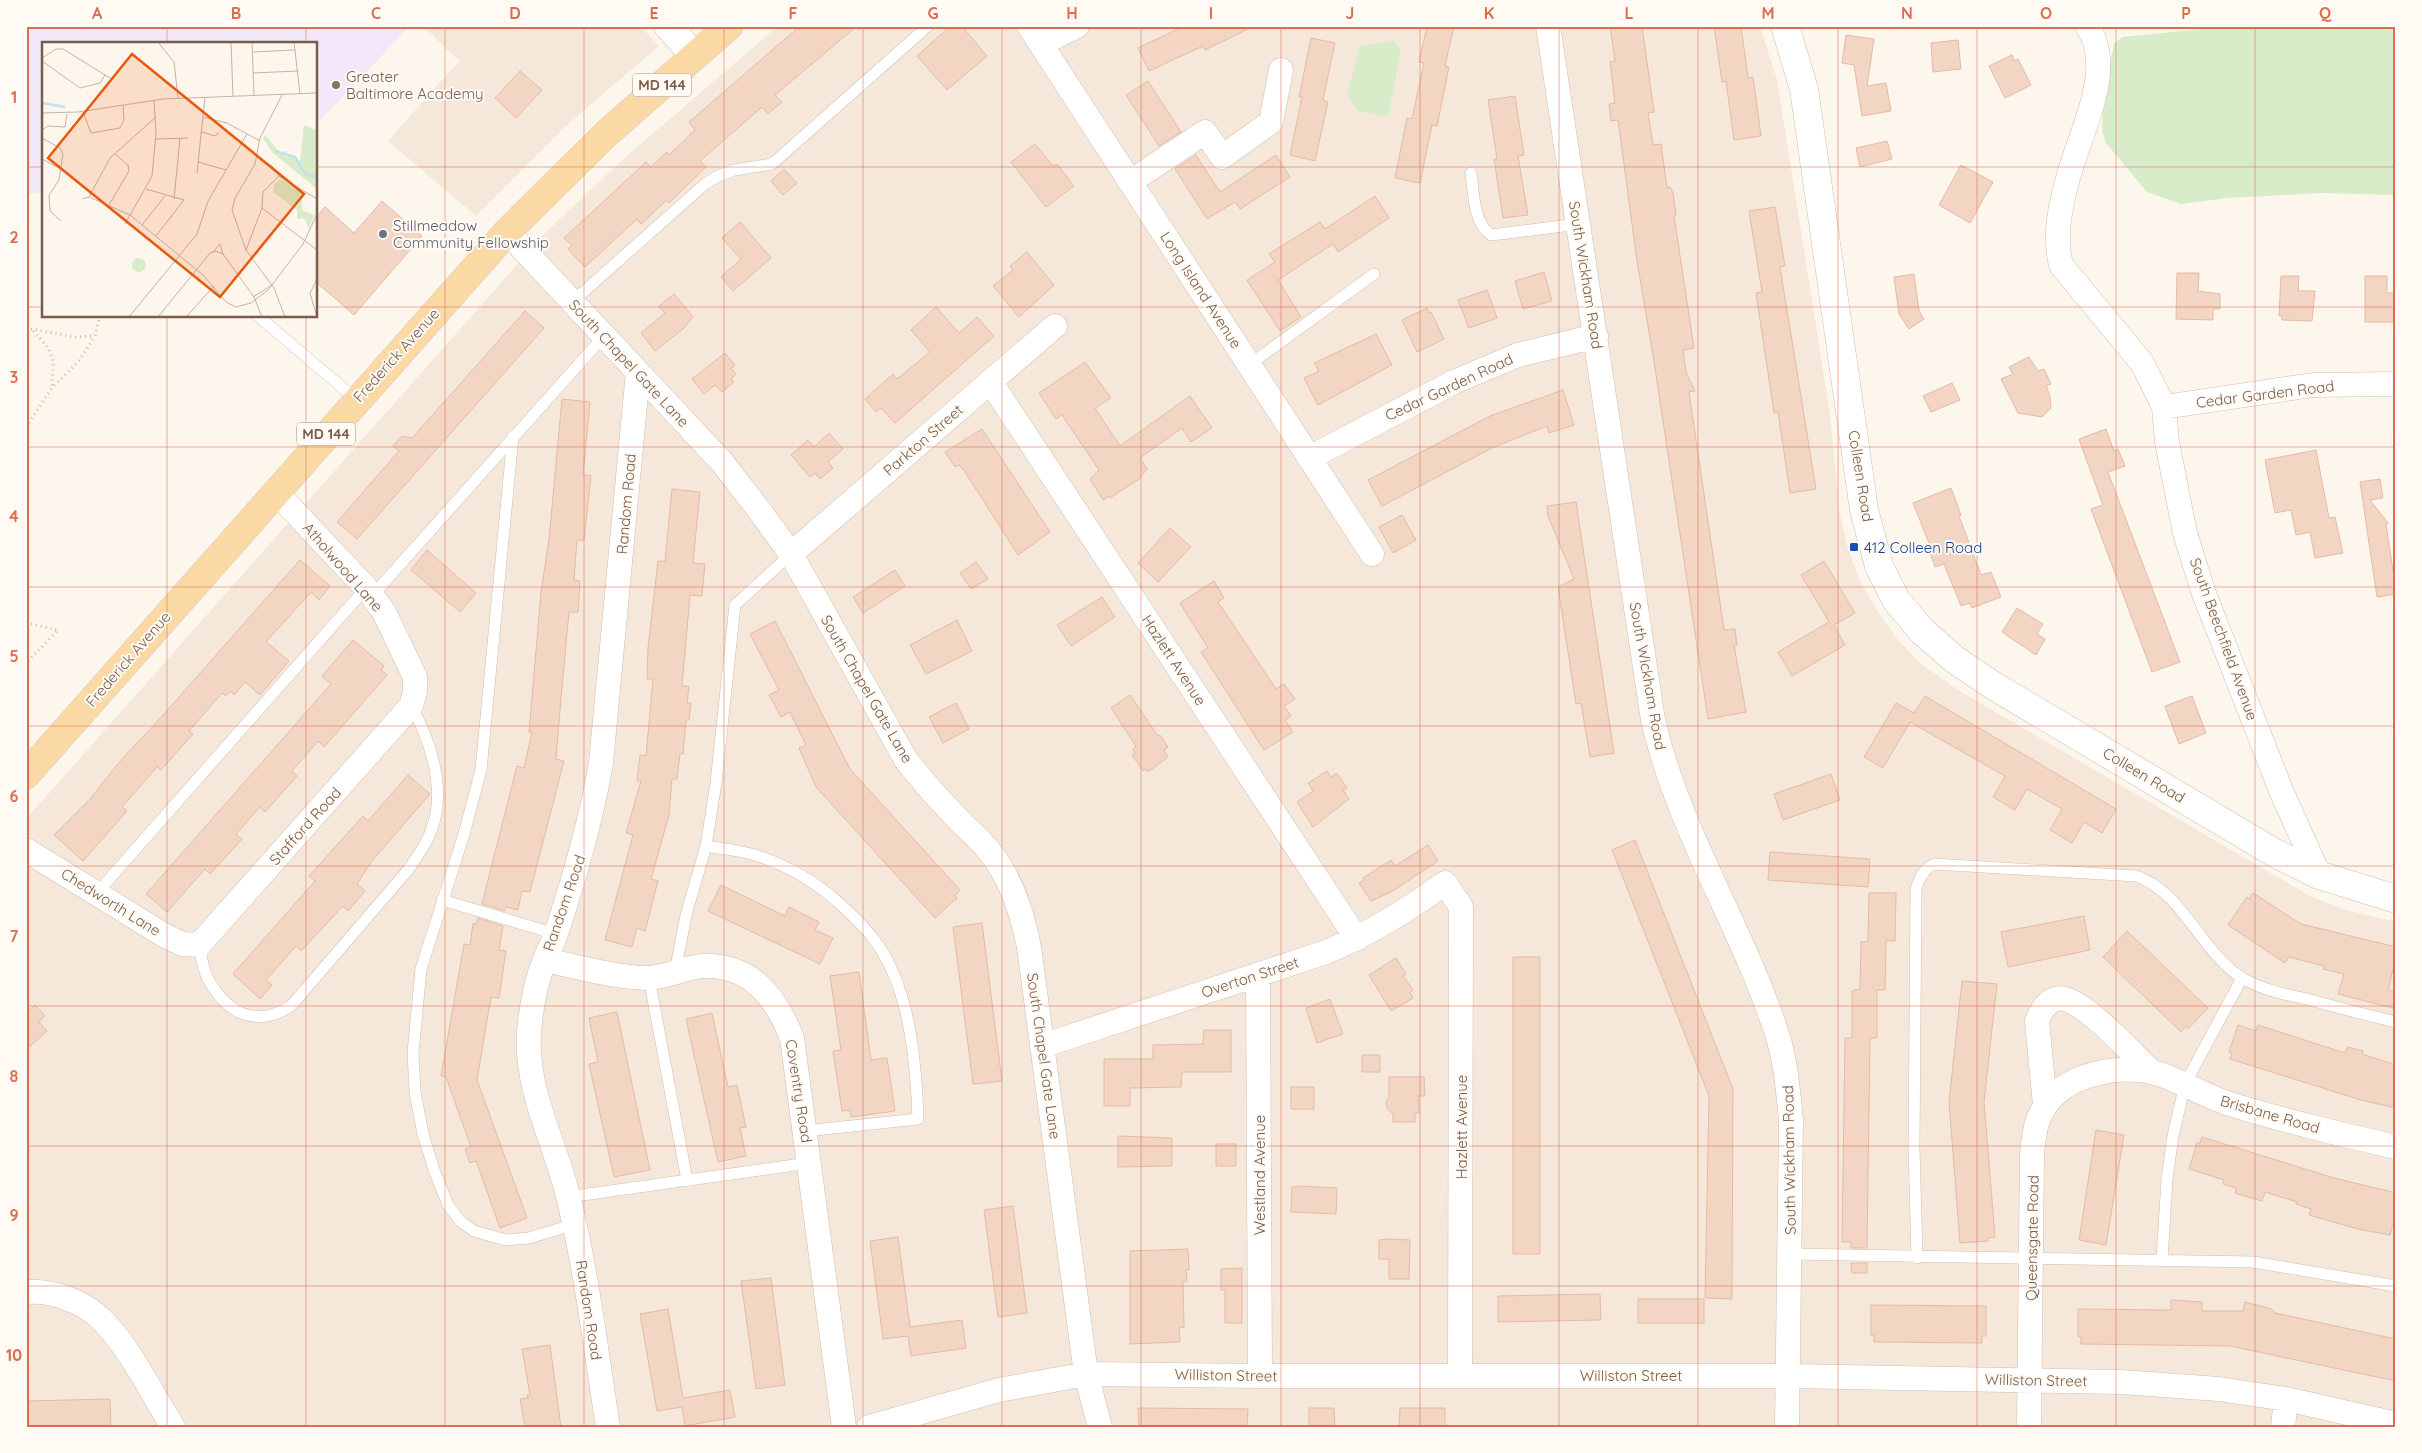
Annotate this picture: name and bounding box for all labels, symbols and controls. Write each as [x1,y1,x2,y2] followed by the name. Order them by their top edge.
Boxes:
[92,3,103,23] text: A
[231,3,241,23] text: B
[371,3,381,23] text: C
[509,3,521,23] text: D
[649,3,659,23] text: E
[789,3,798,23] text: F
[927,3,939,23] text: G
[1066,3,1078,23] text: H
[1209,3,1213,23] text: I
[1346,3,1354,23] text: J
[1484,3,1494,23] text: K
[1625,3,1634,23] text: L
[1761,3,1775,23] text: M
[1901,3,1913,23] text: N
[2040,3,2052,23] text: O
[2181,3,2191,23] text: P
[2319,3,2332,23] text: Q
[42,42,318,318] inset map
[346,67,484,103] place label: Greater Baltimore Academy
[633,74,691,96] road number: MD 144
[330,79,342,91] marker: Greater Baltimore Academy
[11,87,17,107] text: 1
[1565,200,1607,350] street label: South Wickham Road
[393,216,549,252] place label: Stillmeadow Community Fellowship
[9,227,19,247] text: 2
[377,228,389,240] marker: Stillmeadow Community Fellowship
[1156,228,1246,352] street label: Long Island Avenue
[565,295,693,431] street label: South Chapel Gate Lane
[349,304,443,406] street label: Frederick Avenue
[1382,349,1516,425] street label: Cedar Garden Road
[10,367,18,387] text: 3
[2195,376,2335,412] street label: Cedar Garden Road
[879,400,967,480] street label: Parkton Street
[297,422,355,446] road number: MD 144
[1844,429,1878,523] street label: Colleen Road
[612,453,640,555] street label: Random Road
[9,506,19,526] text: 4
[299,518,387,616] street label: Atholwood Lane
[1864,538,1982,557] place label: 412 Colleen Road
[1848,541,1860,553] marker: 412 Colleen Road
[2186,555,2262,723] street label: South Beechfield Avenue
[1626,601,1670,751] street label: South Wickham Road
[81,607,175,711] street label: Frederick Avenue
[1138,611,1210,709] street label: Hazlett Avenue
[817,612,917,766] street label: South Chapel Gate Lane
[9,646,19,666] text: 5
[2099,743,2189,807] street label: Colleen Road
[265,783,345,869] street label: Stafford Road
[10,786,19,806] text: 6
[539,852,589,954] street label: Random Road
[58,864,164,940] street label: Chedworth Lane
[10,926,19,946] text: 7
[1199,952,1301,1002] street label: Overton Street
[1023,972,1065,1140] street label: South Chapel Gate Lane
[781,1038,817,1144] street label: Coventry Road
[10,1066,19,1086] text: 8
[1452,1075,1471,1179] street label: Hazlett Avenue
[1778,1085,1800,1235] street label: South Wickham Road
[2218,1091,2322,1137] street label: Brisbane Road
[1250,1115,1269,1235] street label: Westland Avenue
[2021,1175,2043,1301] street label: Queensgate Road
[9,1205,19,1225] text: 9
[572,1259,606,1361] street label: Random Road
[6,1345,22,1365] text: 10
[1174,1365,1278,1385] street label: Williston Street
[1580,1366,1682,1385] street label: Williston Street
[1984,1370,2088,1390] street label: Williston Street

